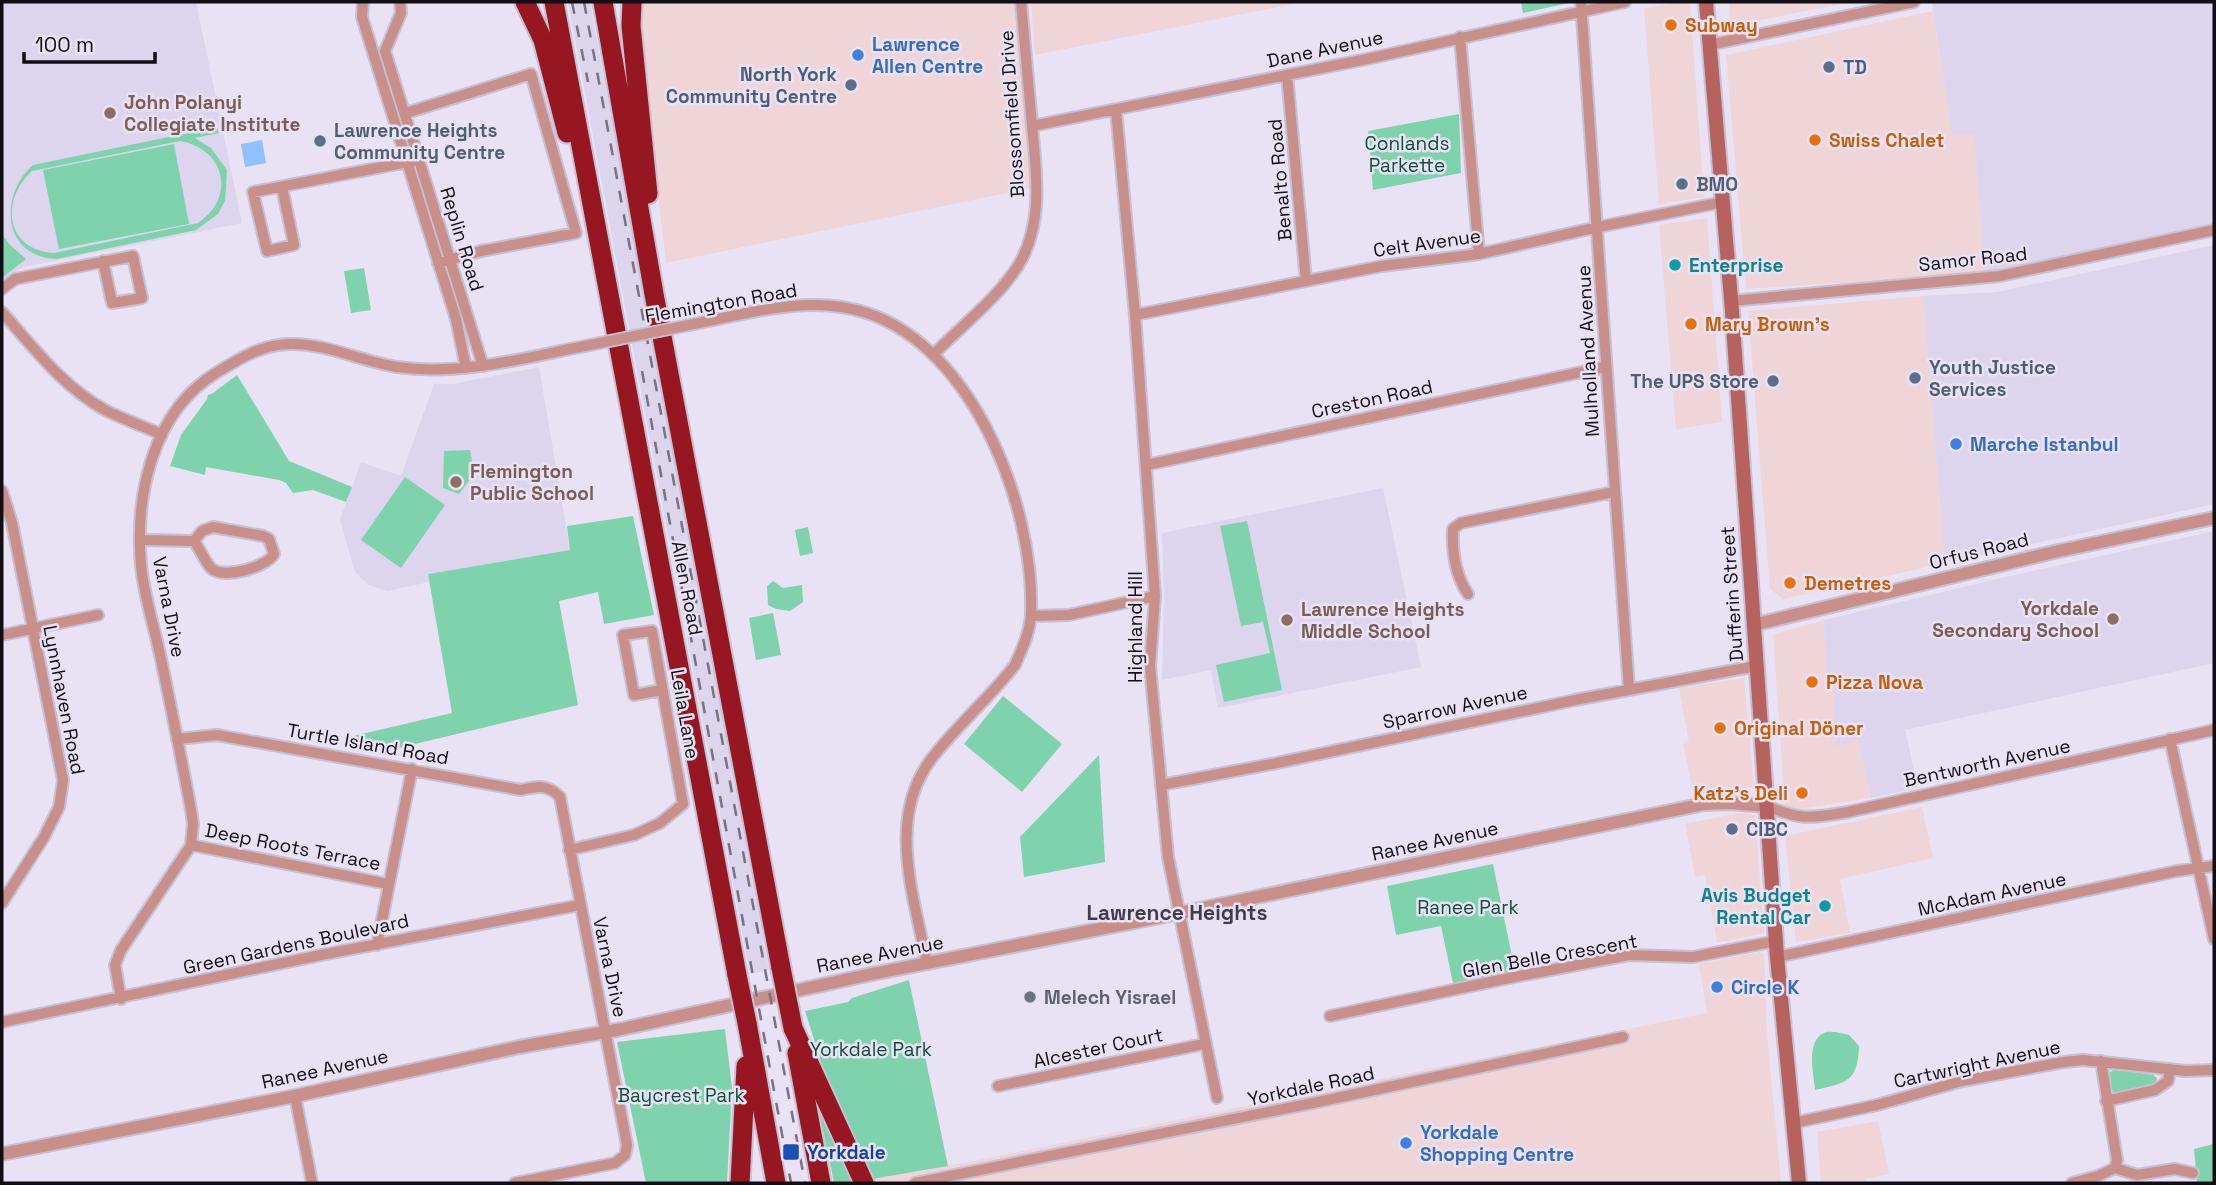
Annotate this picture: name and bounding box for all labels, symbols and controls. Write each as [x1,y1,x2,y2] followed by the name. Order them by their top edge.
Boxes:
[1685,13,1758,38] place label: Subway
[1663,17,1679,33] marker: Subway
[24,21,156,65] scale bar
[1265,24,1385,74] street label: Dane Avenue
[994,29,1030,199] street label: Blossomfield Drive
[35,31,94,58] text: 100 m
[872,32,983,79] place label: Lawrence Allen Centre
[850,47,866,63] marker: Lawrence Allen Centre
[1843,55,1867,80] place label: TD
[1821,59,1837,75] marker: TD
[666,62,837,109] place label: North York Community Centre
[843,77,859,93] marker: North York Community Centre
[124,90,300,137] place label: John Polanyi Collegiate Institute
[102,105,118,121] marker: John Polanyi Collegiate Institute
[334,118,505,165] place label: Lawrence Heights Community Centre
[1262,118,1298,242] street label: Benalto Road
[1829,128,1945,153] place label: Swiss Chalet
[1364,131,1450,178] park label: Conlands Parkette
[1807,132,1823,148] marker: Swiss Chalet
[312,133,328,149] marker: Lawrence Heights Community Centre
[1696,172,1738,197] place label: BMO
[1674,176,1690,192] marker: BMO
[434,184,490,294] street label: Replin Road
[1371,223,1483,263] street label: Celt Avenue
[1917,241,2029,277] street label: Samor Road
[1689,253,1783,278] place label: Enterprise
[1667,257,1683,273] marker: Enterprise
[1571,264,1605,438] street label: Mulholland Avenue
[643,277,799,329] street label: Flemington Road
[1705,312,1830,337] place label: Mary Brown's
[1683,316,1699,332] marker: Mary Brown's
[1929,355,2056,402] place label: Youth Justice Services
[1630,369,1759,394] place label: The UPS Store
[1907,370,1923,386] marker: Youth Justice Services
[1765,373,1781,389] marker: The UPS Store
[1309,374,1435,424] street label: Creston Road
[1970,432,2119,457] place label: Marche Istanbul
[1948,436,1964,452] marker: Marche Istanbul
[470,459,594,506] place label: Flemington Public School
[448,474,464,490] marker: Flemington Public School
[1715,525,1749,663] street label: Dufferin Street
[1927,527,2031,575] street label: Orfus Road
[666,539,708,637] street label: Allen Road
[147,554,191,660] street label: Varna Drive
[1123,571,1148,683] street label: Highland Hill
[1804,571,1891,596] place label: Demetres
[1782,575,1798,591] marker: Demetres
[1932,596,2099,643] place label: Yorkdale Secondary School
[1301,597,1465,644] place label: Lawrence Heights Middle School
[2105,611,2121,627] marker: Yorkdale Secondary School
[1279,612,1295,628] marker: Lawrence Heights Middle School
[37,623,91,777] street label: Lynnhaven Road
[665,667,705,761] street label: Leila Lane
[1826,670,1923,695] place label: Pizza Nova
[1804,674,1820,690] marker: Pizza Nova
[1380,679,1530,735] street label: Sparrow Avenue
[1734,716,1864,741] place label: Original Döner
[285,717,451,771] street label: Turtle Island Road
[1712,720,1728,736] marker: Original Döner
[1901,733,2073,793] street label: Bentworth Avenue
[1693,781,1788,806] place label: Katz's Deli
[1794,785,1810,801] marker: Katz's Deli
[1369,815,1501,867] street label: Ranee Avenue
[1746,817,1788,842] place label: CIBC
[203,818,383,876] street label: Deep Roots Terrace
[1724,821,1740,837] marker: CIBC
[1916,866,2068,922] street label: McAdam Avenue
[1701,883,1811,930] place label: Avis Budget Rental Car
[1417,895,1519,920] park label: Ranee Park
[1817,898,1833,914] marker: Avis Budget Rental Car
[1087,899,1267,926] district label: Lawrence Heights
[181,908,411,980] street label: Green Gardens Boulevard
[587,914,633,1020] street label: Varna Drive
[1461,928,1639,984] street label: Glen Belle Crescent
[814,929,946,979] street label: Ranee Avenue
[1731,975,1799,1000] place label: Circle K
[1709,979,1725,995] marker: Circle K
[1044,985,1176,1010] place label: Melech Yisrael
[1022,989,1038,1005] marker: Melech Yisrael
[1031,1022,1165,1074] street label: Alcester Court
[1891,1034,2063,1094] street label: Cartwright Avenue
[810,1037,932,1062] park label: Yorkdale Park
[259,1043,391,1095] street label: Ranee Avenue
[1245,1060,1377,1112] street label: Yorkdale Road
[617,1083,745,1108] park label: Baycrest Park
[1420,1120,1574,1167] place label: Yorkdale Shopping Centre
[1398,1135,1414,1151] marker: Yorkdale Shopping Centre
[807,1140,886,1165] place label: Yorkdale
[781,1142,801,1162] marker: Yorkdale

